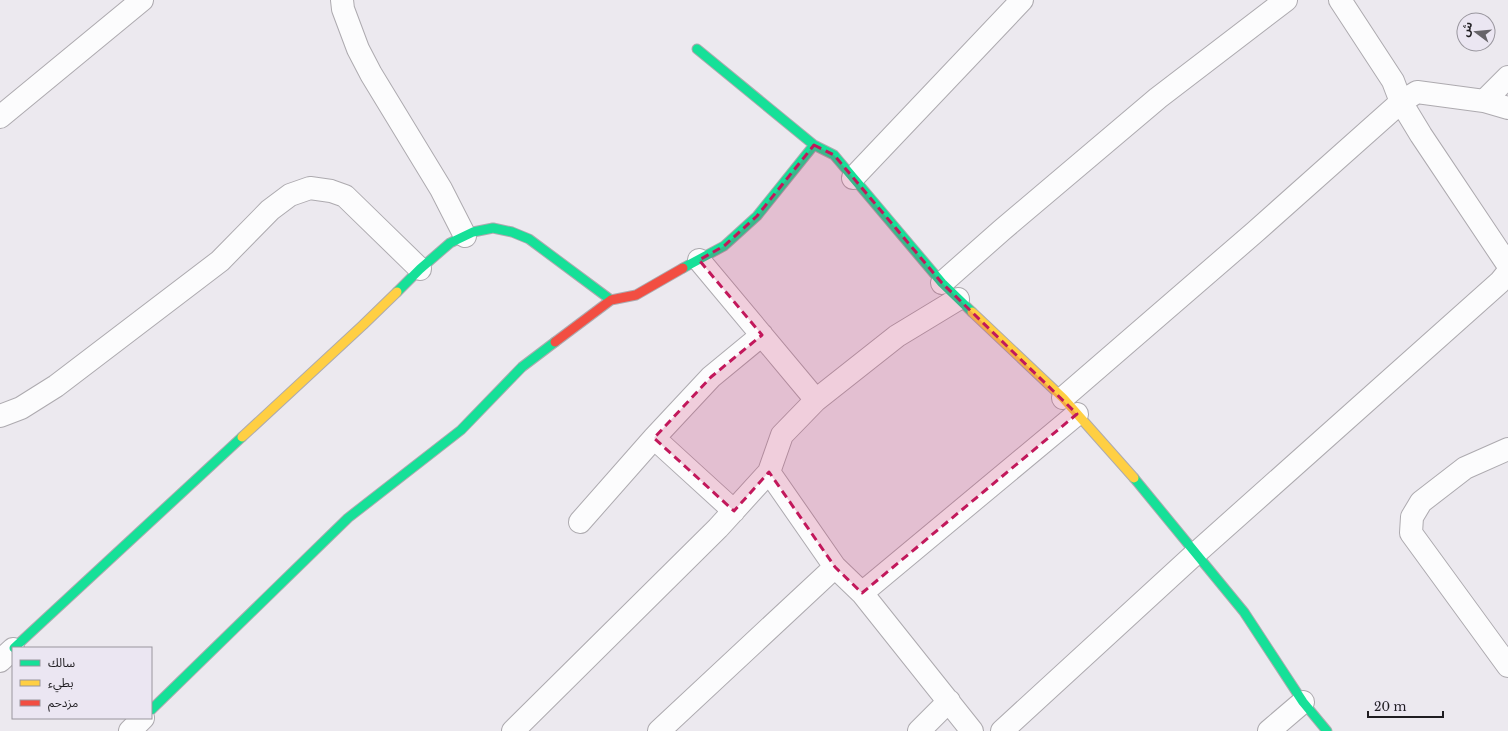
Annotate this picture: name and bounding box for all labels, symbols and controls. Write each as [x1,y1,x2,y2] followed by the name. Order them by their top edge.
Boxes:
[1456,12,1496,52] north arrow
[1458,20,1475,38] text: ش
[12,647,152,719] legend
[48,655,75,670] text: سالك
[48,675,74,693] text: بطيء
[1368,693,1443,719] scale bar
[48,695,78,712] text: مزدحم
[1374,699,1406,714] text: 20 m

